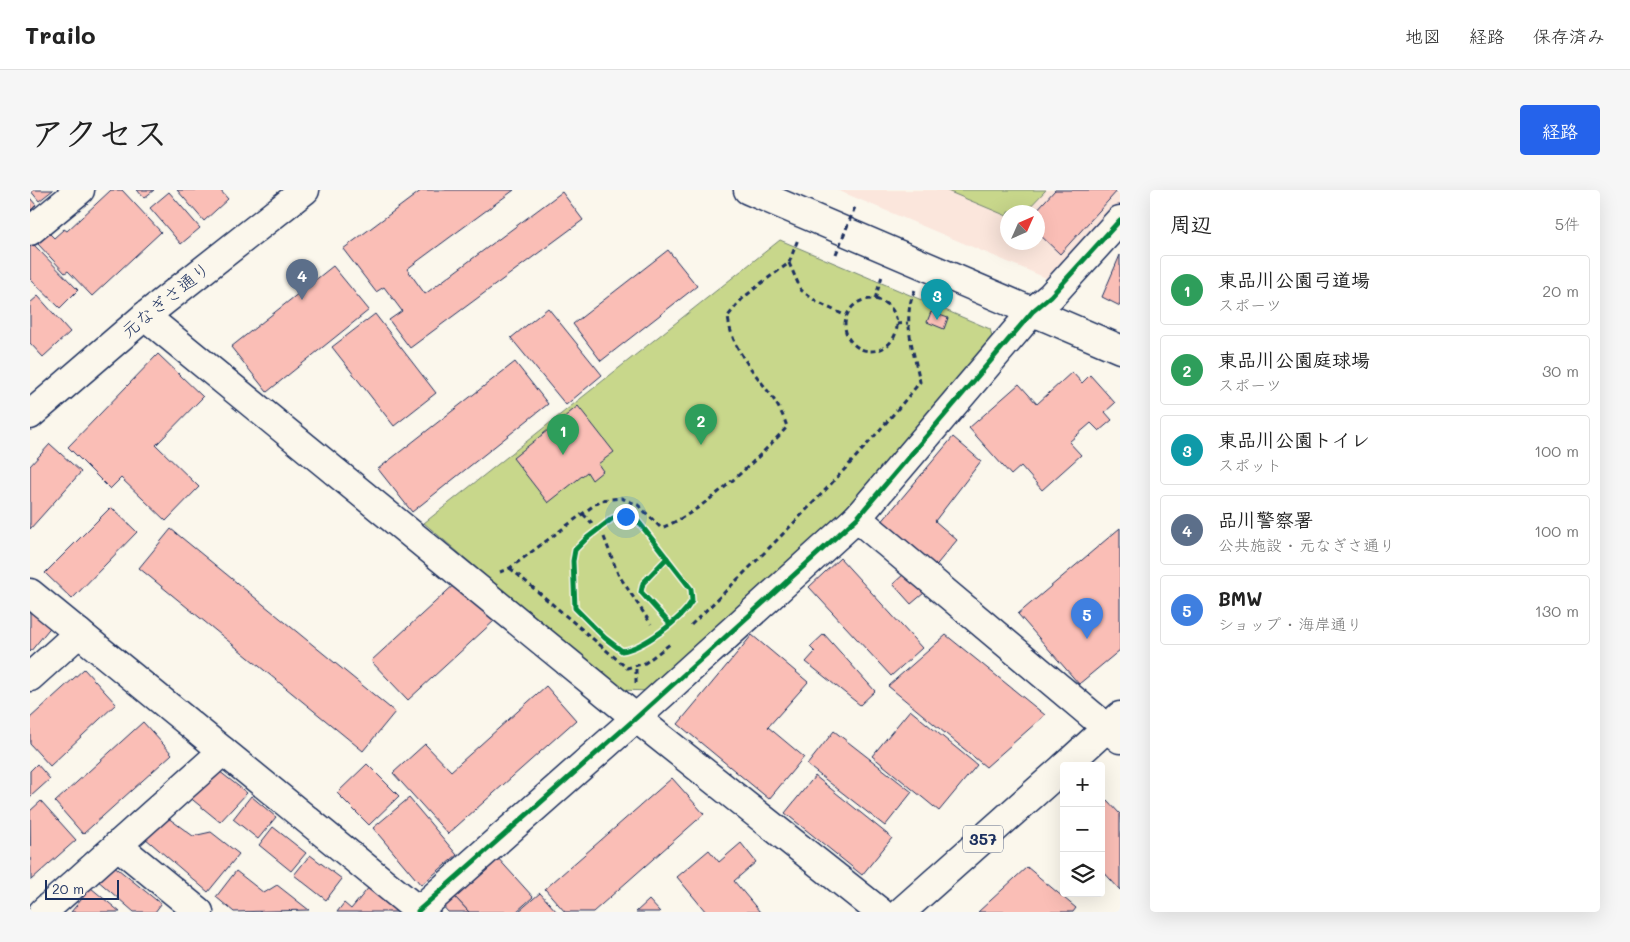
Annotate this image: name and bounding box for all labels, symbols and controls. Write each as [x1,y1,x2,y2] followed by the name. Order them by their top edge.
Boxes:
[25,19,96,50] text: Trailo
[1405,24,1441,48] text: 地図
[1469,24,1505,48] text: 経路
[1533,24,1605,48] text: 保存済み
[1520,105,1600,155] button: 経路
[30,109,168,155] text: アクセス
[1000,205,1045,250] north arrow
[1170,210,1212,237] text: 周辺
[1555,213,1580,234] text: 5件
[116,256,215,343] street label: 元なぎさ通り
[286,259,318,300] pin: 4
[1218,267,1370,292] text: 東品川公園弓道場
[921,279,953,320] pin: 3
[1183,280,1191,301] text: 1
[1542,280,1579,301] text: 20 m
[1218,294,1282,315] text: スポーツ
[1218,347,1370,372] text: 東品川公園庭球場
[1183,360,1191,381] text: 2
[1542,360,1579,381] text: 30 m
[1218,374,1282,395] text: スポーツ
[685,404,717,445] pin: 2
[547,414,579,455] pin: 1
[1218,427,1370,452] text: 東品川公園トイレ
[1182,440,1192,461] text: 3
[1534,440,1579,461] text: 100 m
[1218,454,1282,475] text: スポット
[613,504,639,530] your location
[1218,507,1313,532] text: 品川警察署
[1182,520,1192,541] text: 4
[1534,520,1579,541] text: 100 m
[1218,534,1395,555] text: 公共施設 · 元なぎさ通り
[1218,586,1262,611] text: BMW
[1071,598,1103,639] pin: 5
[1182,600,1192,621] text: 5
[1535,600,1579,621] text: 130 m
[1218,613,1363,634] text: ショップ · 海岸通り
[1060,762,1105,897] map controls
[1060,762,1105,807] button: +
[1060,807,1105,852] button: −
[963,826,1003,852] road number: 357
[1060,852,1105,897] button: layers
[45,877,119,900] scale bar
[52,879,84,898] text: 20 m

